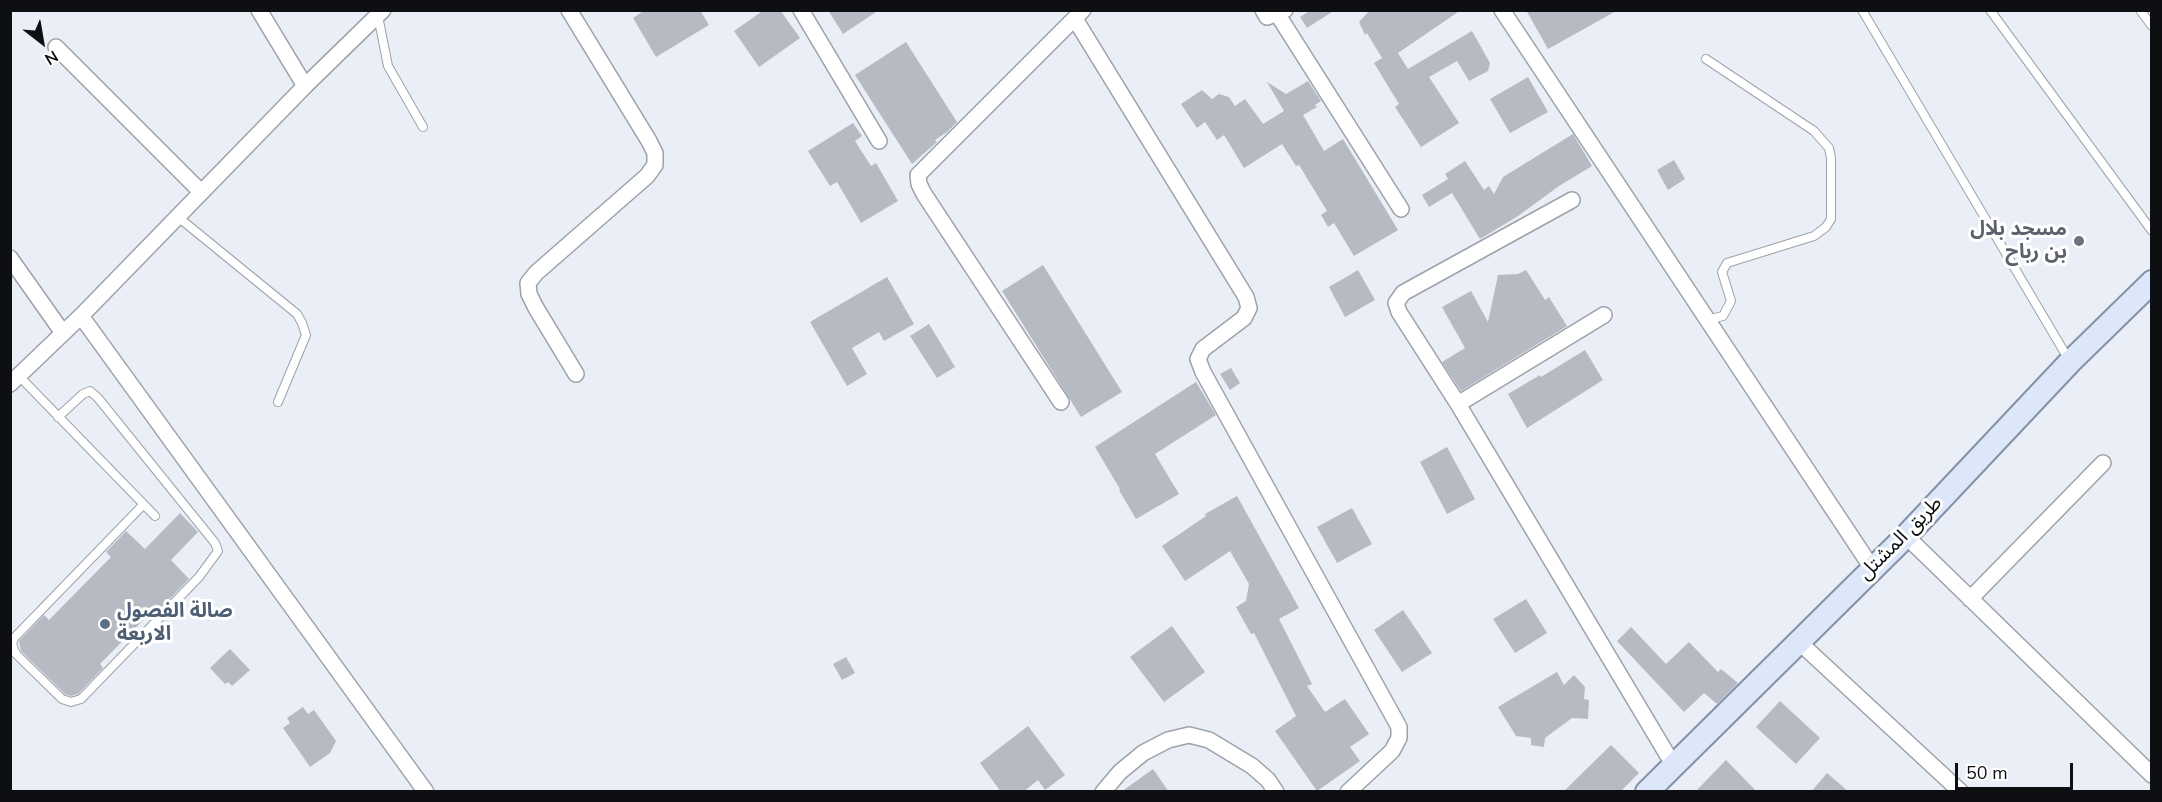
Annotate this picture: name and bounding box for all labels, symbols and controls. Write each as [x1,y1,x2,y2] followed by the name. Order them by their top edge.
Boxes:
[12,12,72,72] north arrow
[40,45,62,70] text: N
[1970,218,2067,265] place label: مسجد بلال بن رباح
[2072,234,2086,248] marker: مسجد بلال بن رباح
[1854,492,1948,586] street label: طريق المشتل
[117,600,233,647] place label: صالة الفصول الاربعة
[98,617,112,631] marker: صالة الفصول الاربعة
[1958,751,2076,789] scale bar
[1966,761,2008,785] text: 50 m

